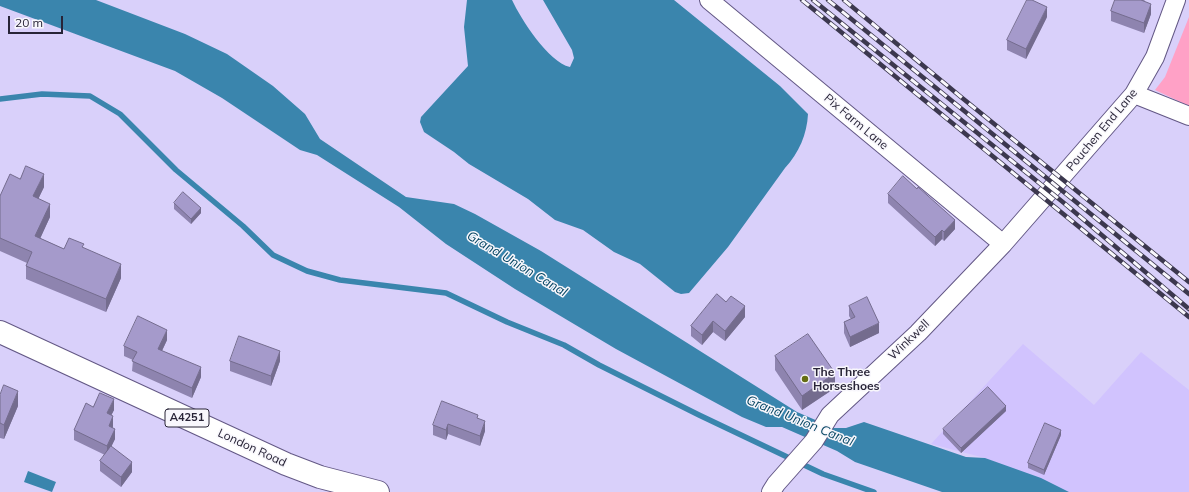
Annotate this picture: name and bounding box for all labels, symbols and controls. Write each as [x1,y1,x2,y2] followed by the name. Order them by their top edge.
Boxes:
[10,8,65,34] scale bar
[15,15,43,30] text: 20 m
[1063,86,1141,174] street label: Pouchen End Lane
[821,91,891,153] street label: Pix Farm Lane
[464,228,570,300] water label: Grand Union Canal
[885,317,933,363] street label: Winkwell
[813,365,880,393] place label: The Three Horseshoes
[800,374,810,384] marker: The Three Horseshoes
[744,392,856,450] water label: Grand Union Canal
[165,409,209,427] road number: A4251
[215,426,289,470] street label: London Road

